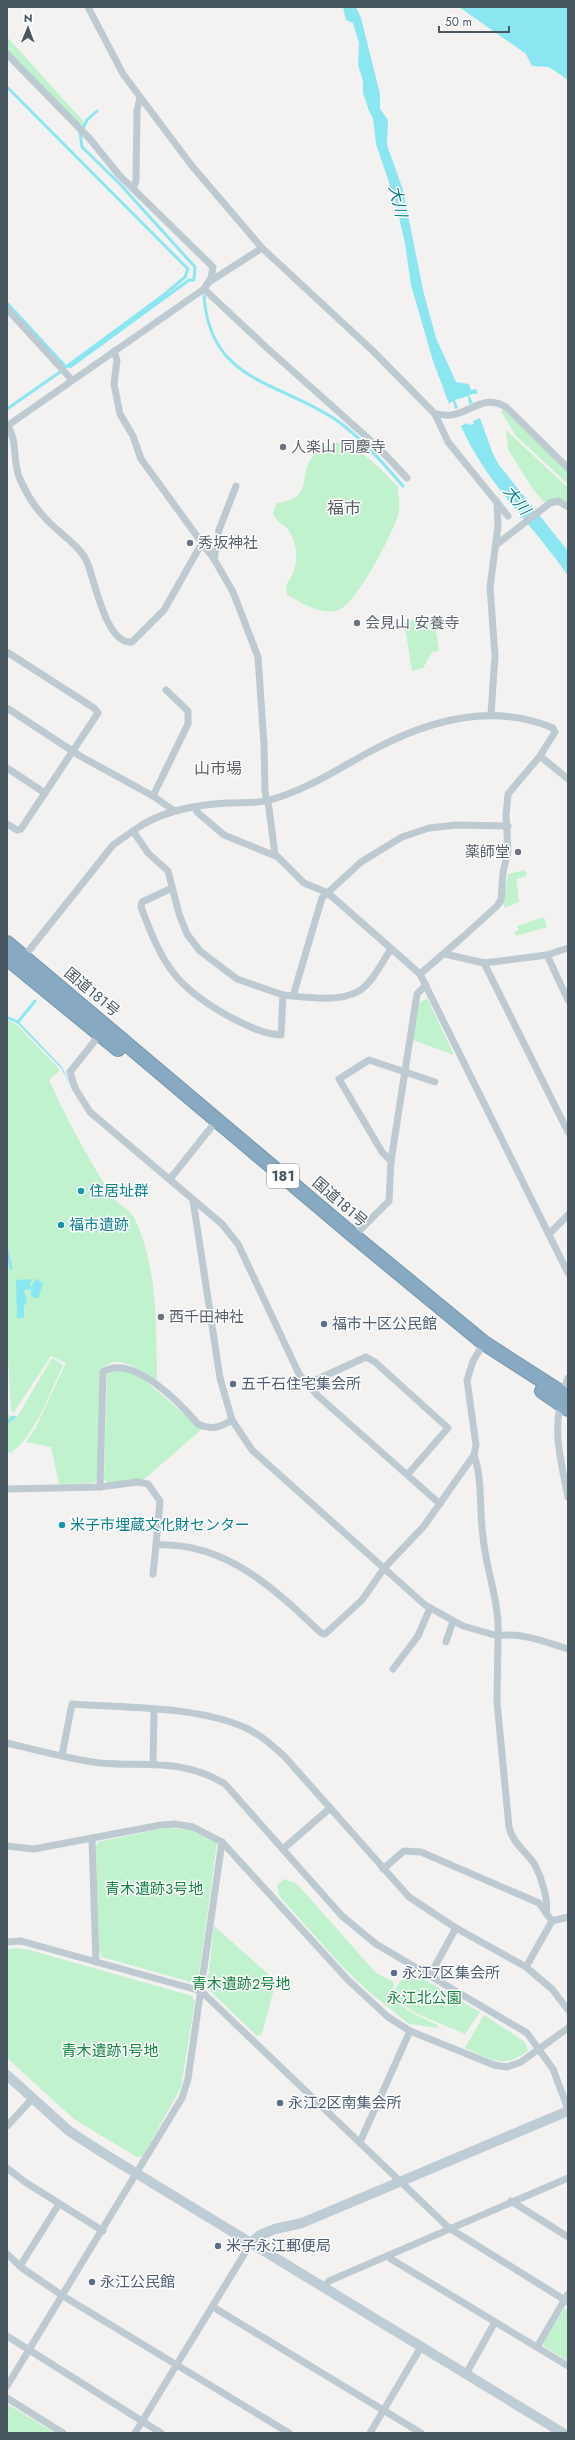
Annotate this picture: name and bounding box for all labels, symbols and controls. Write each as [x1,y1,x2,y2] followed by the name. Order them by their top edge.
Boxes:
[8,8,48,48] north arrow
[439,8,509,34] scale bar
[24,10,33,26] text: N
[445,13,472,31] text: 50 m
[383,183,413,221] water label: 大川
[291,436,386,458] place label: 人楽山 同慶寺
[278,442,288,452] marker: 人楽山 同慶寺
[498,480,537,521] water label: 大川
[327,496,361,520] district label: 福市
[198,532,258,554] place label: 秀坂神社
[185,538,195,548] marker: 秀坂神社
[365,612,460,634] place label: 会見山 安養寺
[352,618,362,628] marker: 会見山 安養寺
[194,757,242,780] district label: 山市場
[465,841,510,863] place label: 薬師堂
[513,847,523,857] marker: 薬師堂
[59,962,125,1022] street label: 国道181号
[267,1164,299,1188] road number: 181
[308,1172,372,1232] street label: 国道181号
[89,1180,149,1202] place label: 住居址群
[76,1186,86,1196] marker: 住居址群
[69,1214,129,1236] place label: 福市遺跡
[56,1220,66,1230] marker: 福市遺跡
[169,1306,244,1328] place label: 西千田神社
[156,1312,166,1322] marker: 西千田神社
[332,1313,437,1335] place label: 福市十区公民館
[319,1319,329,1329] marker: 福市十区公民館
[241,1373,361,1395] place label: 五千石住宅集会所
[228,1379,238,1389] marker: 五千石住宅集会所
[70,1514,250,1536] place label: 米子市埋蔵文化財センター
[57,1520,67,1530] marker: 米子市埋蔵文化財センター
[105,1878,203,1900] park label: 青木遺跡3号地
[402,1962,500,1984] place label: 永江7区集会所
[389,1968,399,1978] marker: 永江7区集会所
[192,1973,290,1995] park label: 青木遺跡2号地
[386,1987,462,2009] park label: 永江北公園
[62,2040,158,2062] park label: 青木遺跡1号地
[288,2092,402,2114] place label: 永江2区南集会所
[275,2098,285,2108] marker: 永江2区南集会所
[226,2235,331,2257] place label: 米子永江郵便局
[213,2241,223,2251] marker: 米子永江郵便局
[100,2271,175,2293] place label: 永江公民館
[87,2277,97,2287] marker: 永江公民館

